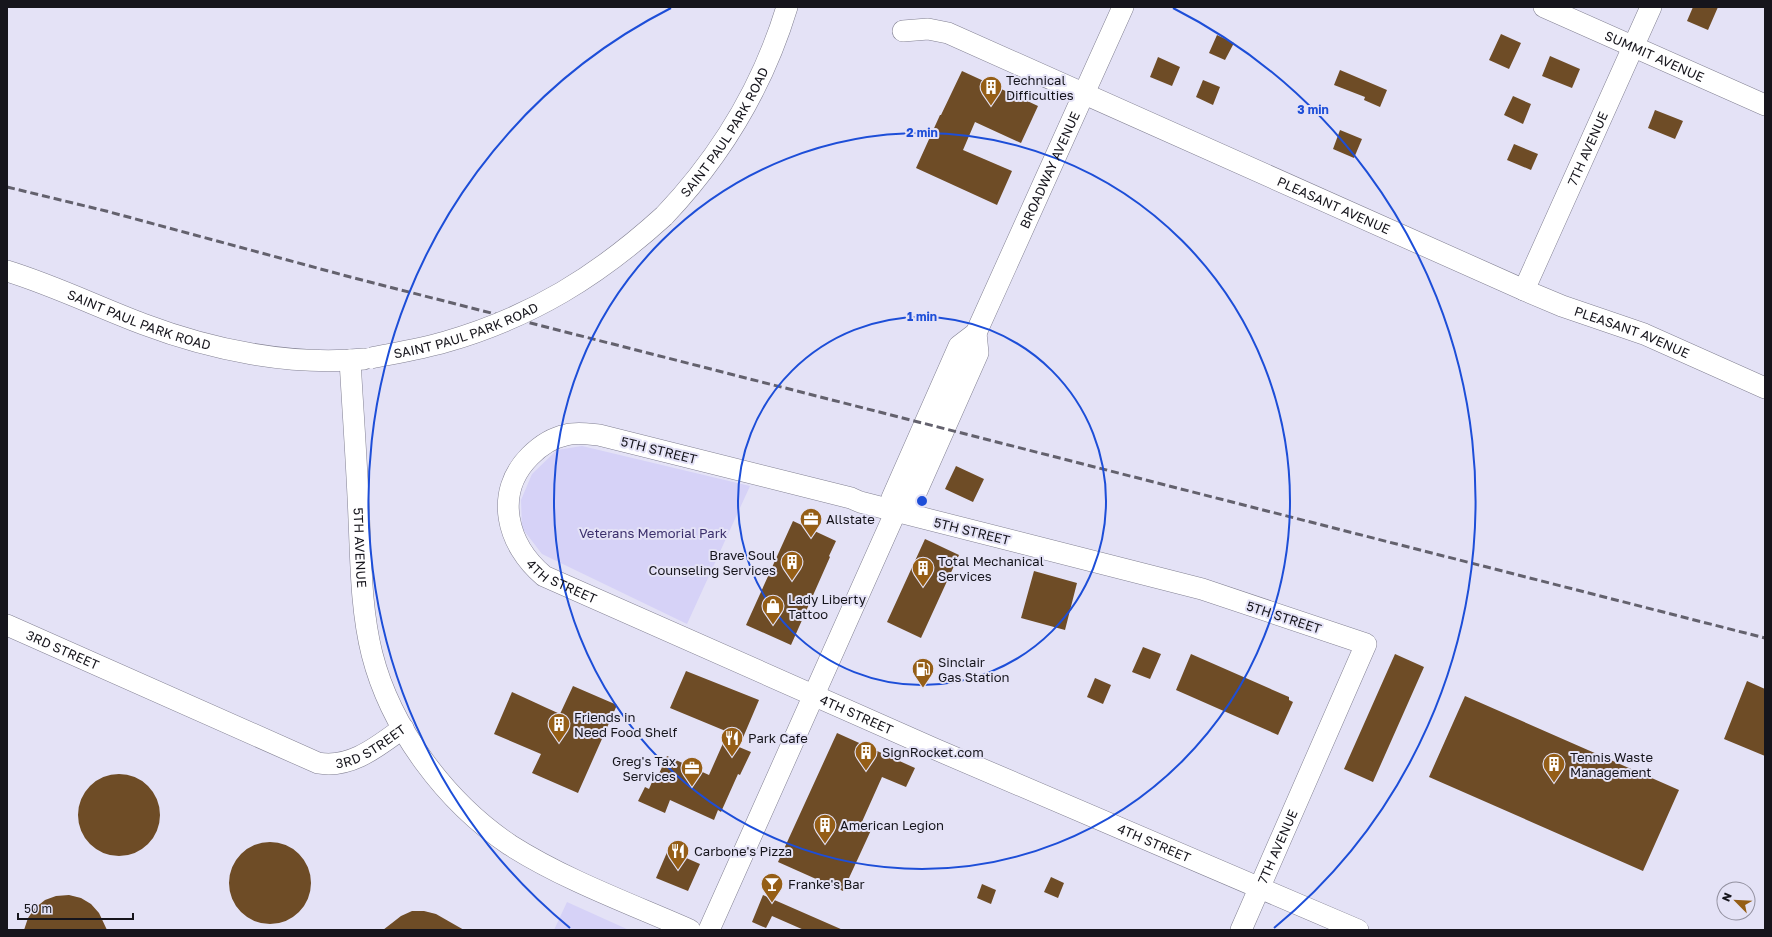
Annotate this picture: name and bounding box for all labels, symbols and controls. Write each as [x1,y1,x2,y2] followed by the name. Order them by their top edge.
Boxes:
[1602,27,1707,85] street label: SUMMIT AVENUE
[677,64,772,200] street label: SAINT PAUL PARK ROAD
[1006,72,1074,103] place label: Technical Difficulties
[978,74,1004,107] building icon: Technical Difficulties
[1297,102,1329,117] text: 3 min
[1016,109,1083,231] street label: BROADWAY AVENUE
[1564,109,1611,188] street label: 7TH AVENUE
[906,125,938,140] text: 2 min
[1275,173,1393,237] street label: PLEASANT AVENUE
[65,286,212,353] street label: SAINT PAUL PARK ROAD
[392,299,541,361] street label: SAINT PAUL PARK ROAD
[1572,303,1692,361] street label: PLEASANT AVENUE
[907,309,937,324] text: 1 min
[619,433,699,467] street label: 5TH STREET
[915,494,929,508] centre of rings
[798,506,824,539] office icon: Allstate
[351,507,370,588] street label: 5TH AVENUE
[826,511,875,527] place label: Allstate
[932,514,1012,548] street label: 5TH STREET
[579,525,728,541] park label: Veterans Memorial Park
[649,547,776,578] place label: Brave Soul Counseling Services
[779,549,805,582] building icon: Brave Soul Counseling Services
[938,553,1044,584] place label: Total Mechanical Services
[910,555,936,588] building icon: Total Mechanical Services
[523,556,599,606] street label: 4TH STREET
[788,591,867,622] place label: Lady Liberty Tattoo
[760,593,786,626] shop icon: Lady Liberty Tattoo
[1244,597,1324,637] street label: 5TH STREET
[24,627,102,673] street label: 3RD STREET
[938,654,1010,685] place label: Sinclair Gas Station
[910,656,936,689] fuel station icon: Sinclair Gas Station
[818,691,896,738] street label: 4TH STREET
[574,709,677,740] place label: Friends in Need Food Shelf
[546,711,572,744] building icon: Friends in Need Food Shelf
[334,721,409,772] street label: 3RD STREET
[719,725,745,758] restaurant icon: Park Cafe
[748,730,808,746] place label: Park Cafe
[853,739,879,772] building icon: SignRocket.com
[882,744,984,760] place label: SignRocket.com
[1570,749,1653,780] place label: Tennis Waste Management
[1541,751,1567,784] building icon: Tennis Waste Management
[612,753,676,784] place label: Greg's Tax Services
[679,755,705,788] office icon: Greg's Tax Services
[1254,807,1301,886] street label: 7TH AVENUE
[812,812,838,845] building icon: American Legion
[840,817,944,833] place label: American Legion
[1115,820,1193,866] street label: 4TH STREET
[665,838,691,871] restaurant icon: Carbone's Pizza
[694,843,792,859] place label: Carbone's Pizza
[759,871,785,904] bar icon: Franke's Bar
[788,876,865,892] place label: Franke's Bar
[1716,881,1756,921] north arrow
[1719,890,1734,903] text: N
[18,895,133,921] scale bar
[24,901,52,916] text: 50 m

